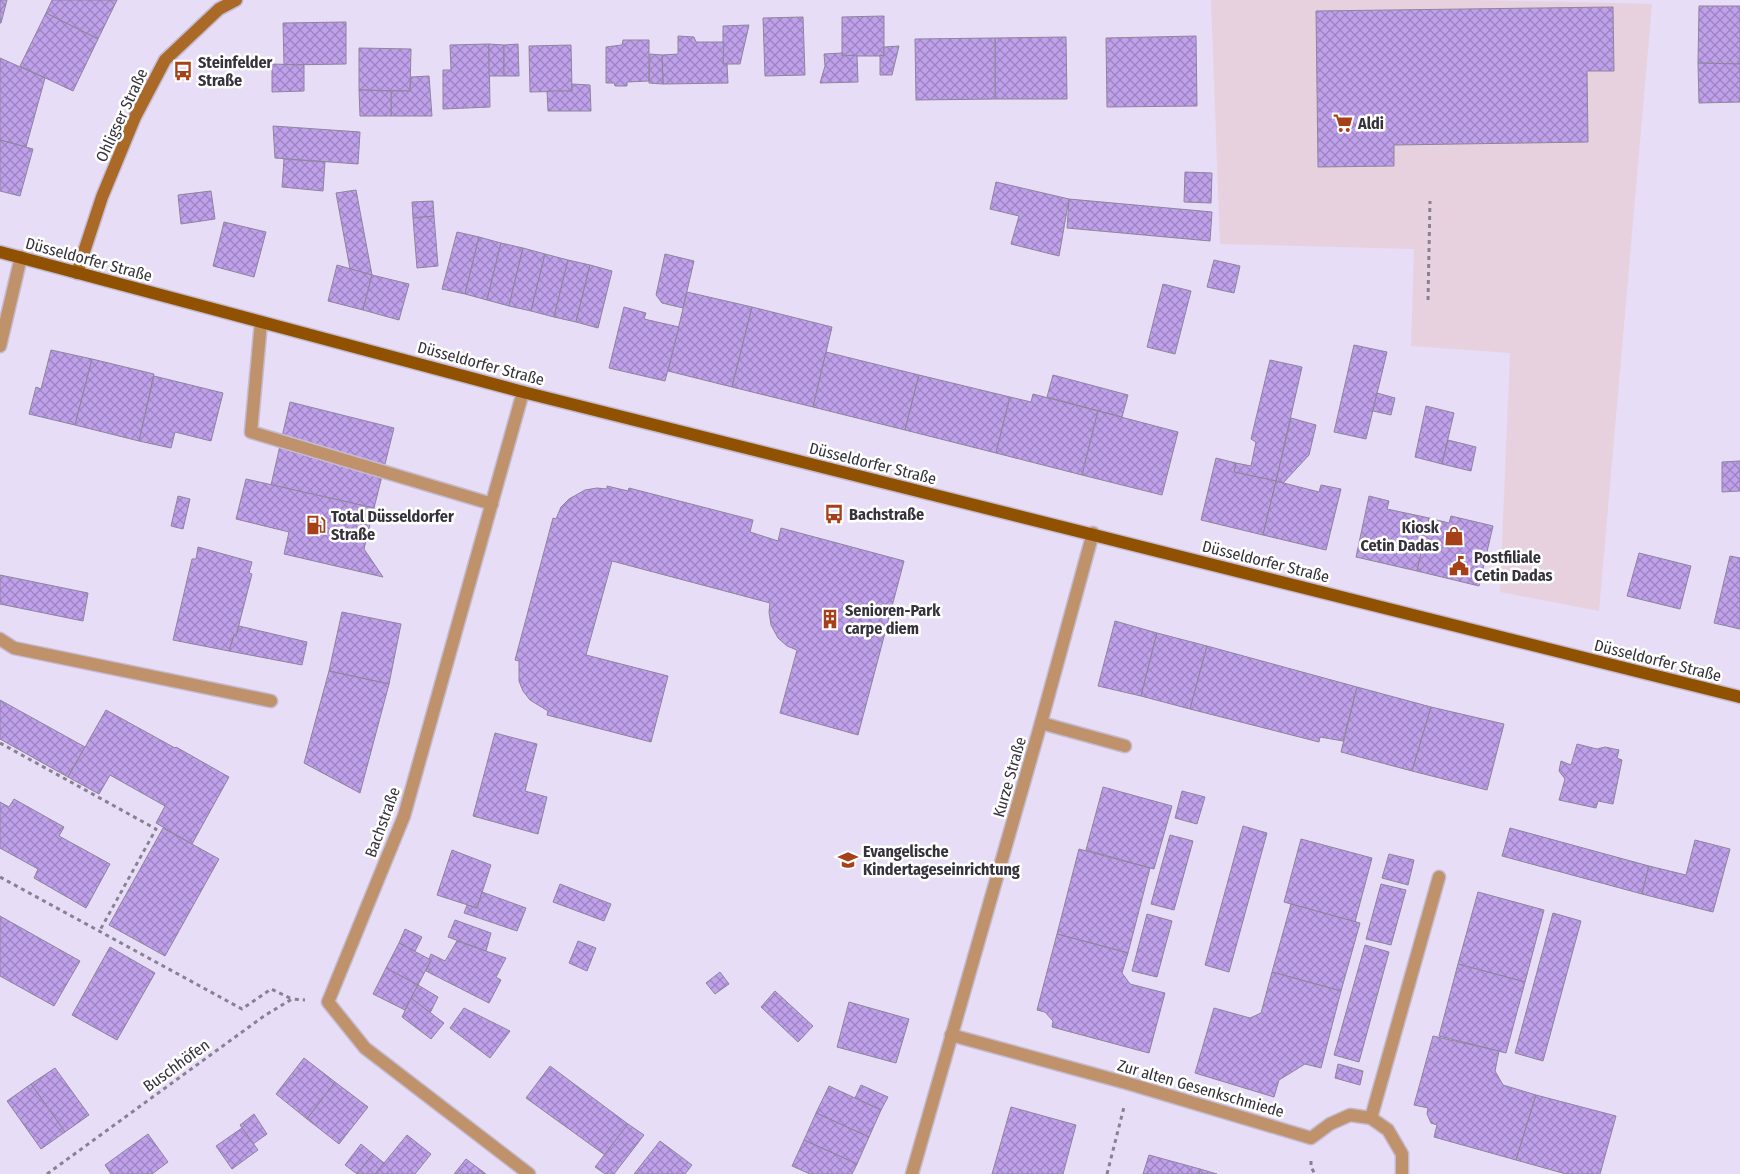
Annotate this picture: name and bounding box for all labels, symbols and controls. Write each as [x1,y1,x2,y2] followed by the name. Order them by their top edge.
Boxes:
[198,53,273,90] place label: Steinfelder Straße
[172,60,194,82] bus stop icon: Steinfelder Straße
[92,65,151,165] street label: Ohligser Straße
[1332,112,1354,134] supermarket icon: Aldi
[1357,114,1384,133] place label: Aldi
[23,233,154,286] street label: Düsseldorfer Straße
[415,337,546,390] street label: Düsseldorfer Straße
[807,439,938,488] street label: Düsseldorfer Straße
[823,503,845,525] bus stop icon: Bachstraße
[849,505,924,524] place label: Bachstraße
[331,507,454,544] place label: Total Düsseldorfer Straße
[305,514,327,536] fuel station icon: Total Düsseldorfer Straße
[1360,518,1440,555] place label: Kiosk Cetin Dadas
[1443,525,1465,547] shop icon: Kiosk Cetin Dadas
[1200,537,1331,586] street label: Düsseldorfer Straße
[1474,548,1553,585] place label: Postfiliale Cetin Dadas
[1448,555,1470,577] public building icon: Postfiliale Cetin Dadas
[845,601,941,638] place label: Senioren-Park carpe diem
[819,608,841,630] building icon: Senioren-Park carpe diem
[1592,636,1723,685] street label: Düsseldorfer Straße
[989,735,1030,819] street label: Kurze Straße
[361,784,404,860] street label: Bachstraße
[863,842,1020,879] place label: Evangelische Kindertageseinrichtung
[837,849,859,871] school or university icon: Evangelische Kindertageseinrichtung
[139,1035,213,1096] street label: Buschhöfen
[1115,1056,1286,1121] street label: Zur alten Gesenkschmiede

